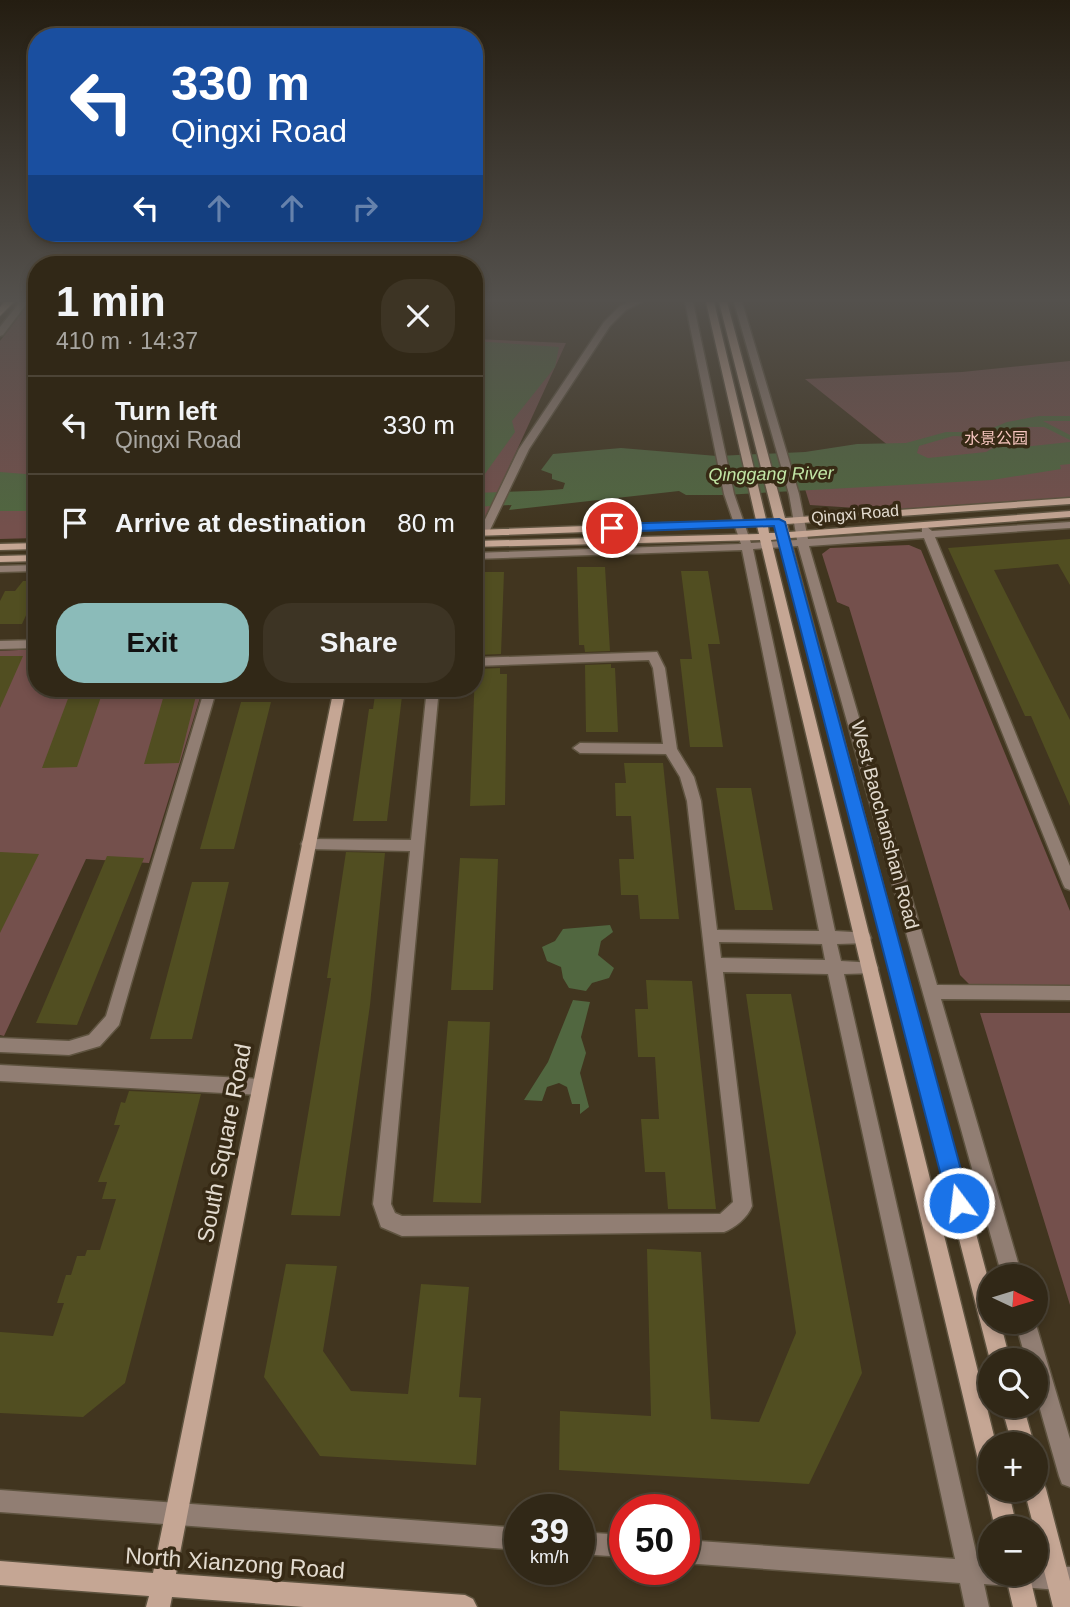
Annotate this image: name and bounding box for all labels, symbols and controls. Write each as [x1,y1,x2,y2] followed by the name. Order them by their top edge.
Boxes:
[56,56,147,147] icon: left
[171,56,310,110] text: 330 m
[171,113,347,149] text: Qingxi Road
[127,189,165,227] icon: left
[200,189,238,227] icon: ahead
[273,189,311,227] icon: ahead
[346,189,384,227] icon: right
[56,278,166,325] text: 1 min
[381,279,455,353] button: close
[56,328,198,354] text: 410 m · 14:37
[115,396,217,426] text: Turn left
[56,406,94,444] icon: left
[383,410,455,440] text: 330 m
[115,427,242,453] text: Qingxi Road
[964,430,1028,447] park label: 水景公园
[708,463,835,485] water label: Qinggang River
[582,498,642,558] pin
[810,502,900,526] street label: Qingxi Road
[56,504,94,542] icon: arrive
[115,508,366,538] text: Arrive at destination
[397,508,455,538] text: 80 m
[593,509,631,547] icon: arrive
[56,603,249,683] button: Exit
[263,603,455,683] button: Share
[847,718,923,932] street label: West Baochanshan Road
[192,1041,256,1245] street label: South Square Road
[922,1166,996,1240] position arrow
[978,1264,1048,1334] north arrow
[978,1264,1048,1586] map controls
[978,1348,1048,1418] button: search
[978,1432,1048,1502] button: +
[609,1494,700,1585] speed limit sign: 50
[530,1511,569,1550] text: 39
[978,1516,1048,1586] button: −
[124,1542,346,1584] street label: North Xianzong Road
[530,1547,569,1567] text: km/h

